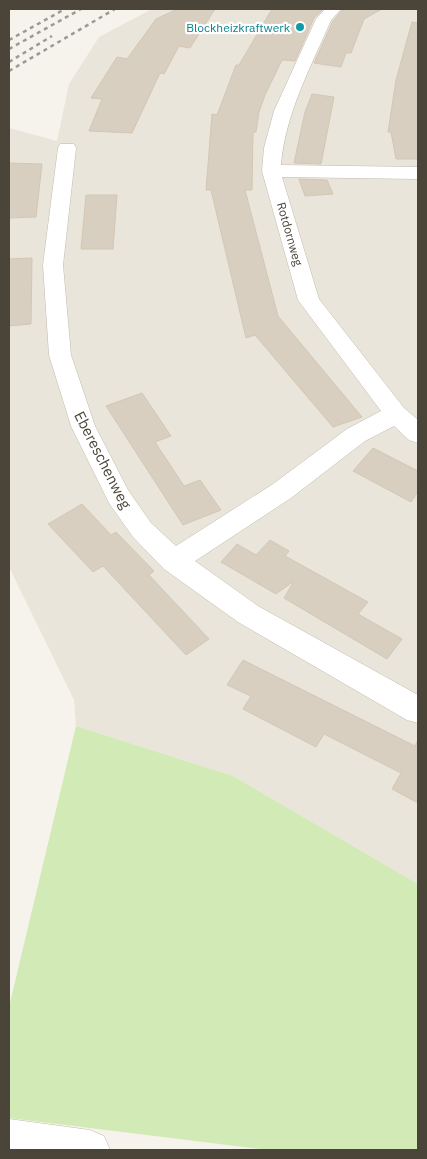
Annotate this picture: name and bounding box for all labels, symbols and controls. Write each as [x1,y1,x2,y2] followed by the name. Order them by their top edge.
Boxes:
[186,20,291,35] place label: Blockheizkraftwerk
[294,21,306,33] marker: Blockheizkraftwerk
[274,201,306,268] street label: Rotdornweg
[70,408,136,512] street label: Ebereschenweg

